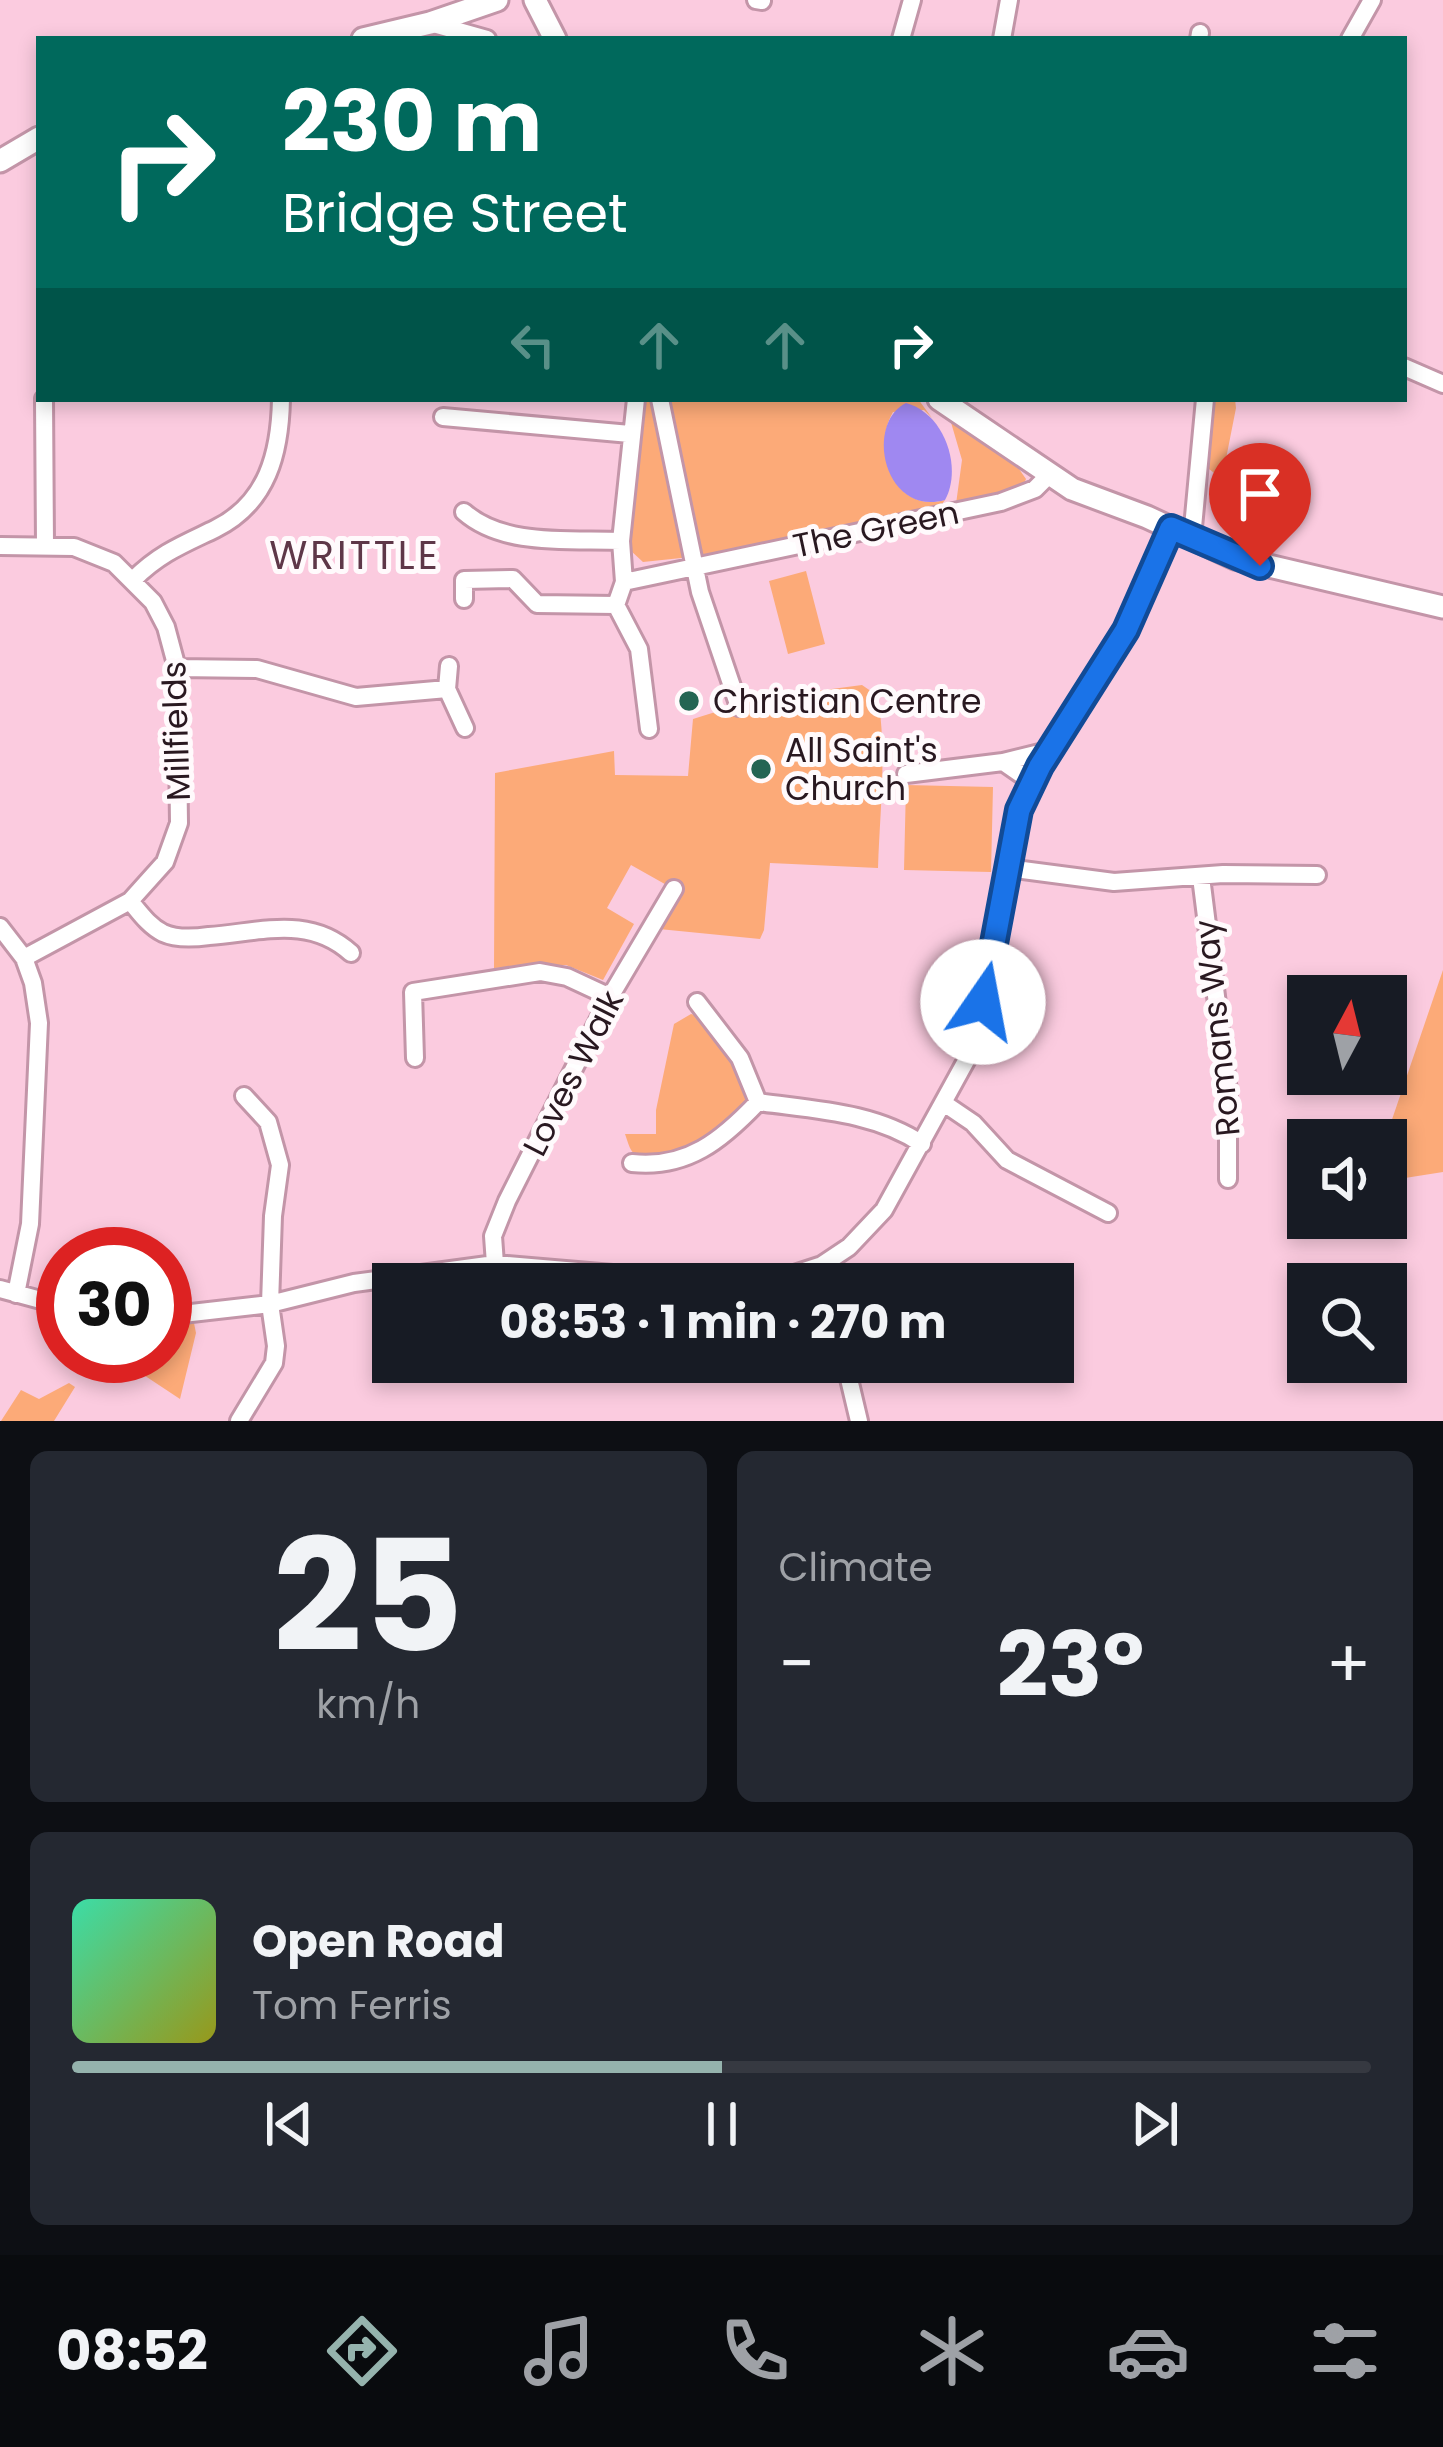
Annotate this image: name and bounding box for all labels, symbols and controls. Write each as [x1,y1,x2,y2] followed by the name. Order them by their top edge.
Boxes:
[282,63,542,180] text: 230 m
[84,84,240,240] icon: right
[282,175,628,251] text: Bridge Street
[500,312,566,378] icon: left
[626,312,692,378] icon: ahead
[752,312,818,378] icon: ahead
[878,312,944,378] icon: right
[1209,443,1311,566] pin
[1227,461,1293,527] icon: arrive
[789,489,963,569] street label: The Green
[269,528,441,583] district label: WRITTLE
[150,660,202,802] street label: Millfields
[713,678,981,725] place label: Christian Centre
[676,688,702,714] marker: Christian Centre
[785,727,938,812] place label: All Saint's Church
[748,756,774,782] marker: All Saint's Church
[1182,917,1252,1139] street label: Romans Way
[920,939,1046,1065] position arrow
[1287,975,1407,1095] north arrow
[1287,975,1407,1383] map controls
[511,982,635,1164] street label: Loves Walk
[1287,1119,1407,1239] button: sound
[36,1227,192,1383] speed limit sign: 30
[1287,1263,1407,1383] button: search
[500,1291,946,1354] text: 08:53 · 1 min · 270 m
[273,1487,463,1706] text: 25
[779,1540,933,1595] text: Climate
[997,1601,1144,1728] text: 23°
[779,1618,815,1710] text: −
[1326,1618,1371,1710] text: +
[316,1677,420,1732] text: km/h
[252,1910,505,1973] text: Open Road
[252,1978,452,2033] text: Tom Ferris
[256,2091,322,2157] icon: previous
[689,2091,755,2157] icon: pause
[1122,2091,1188,2157] icon: next
[320,2309,404,2393] icon: directions
[517,2309,601,2393] icon: music
[713,2309,797,2393] icon: phone
[910,2309,994,2393] icon: climate
[1106,2309,1190,2393] icon: car
[1303,2309,1387,2393] icon: filters
[56,2313,208,2389] text: 08:52

